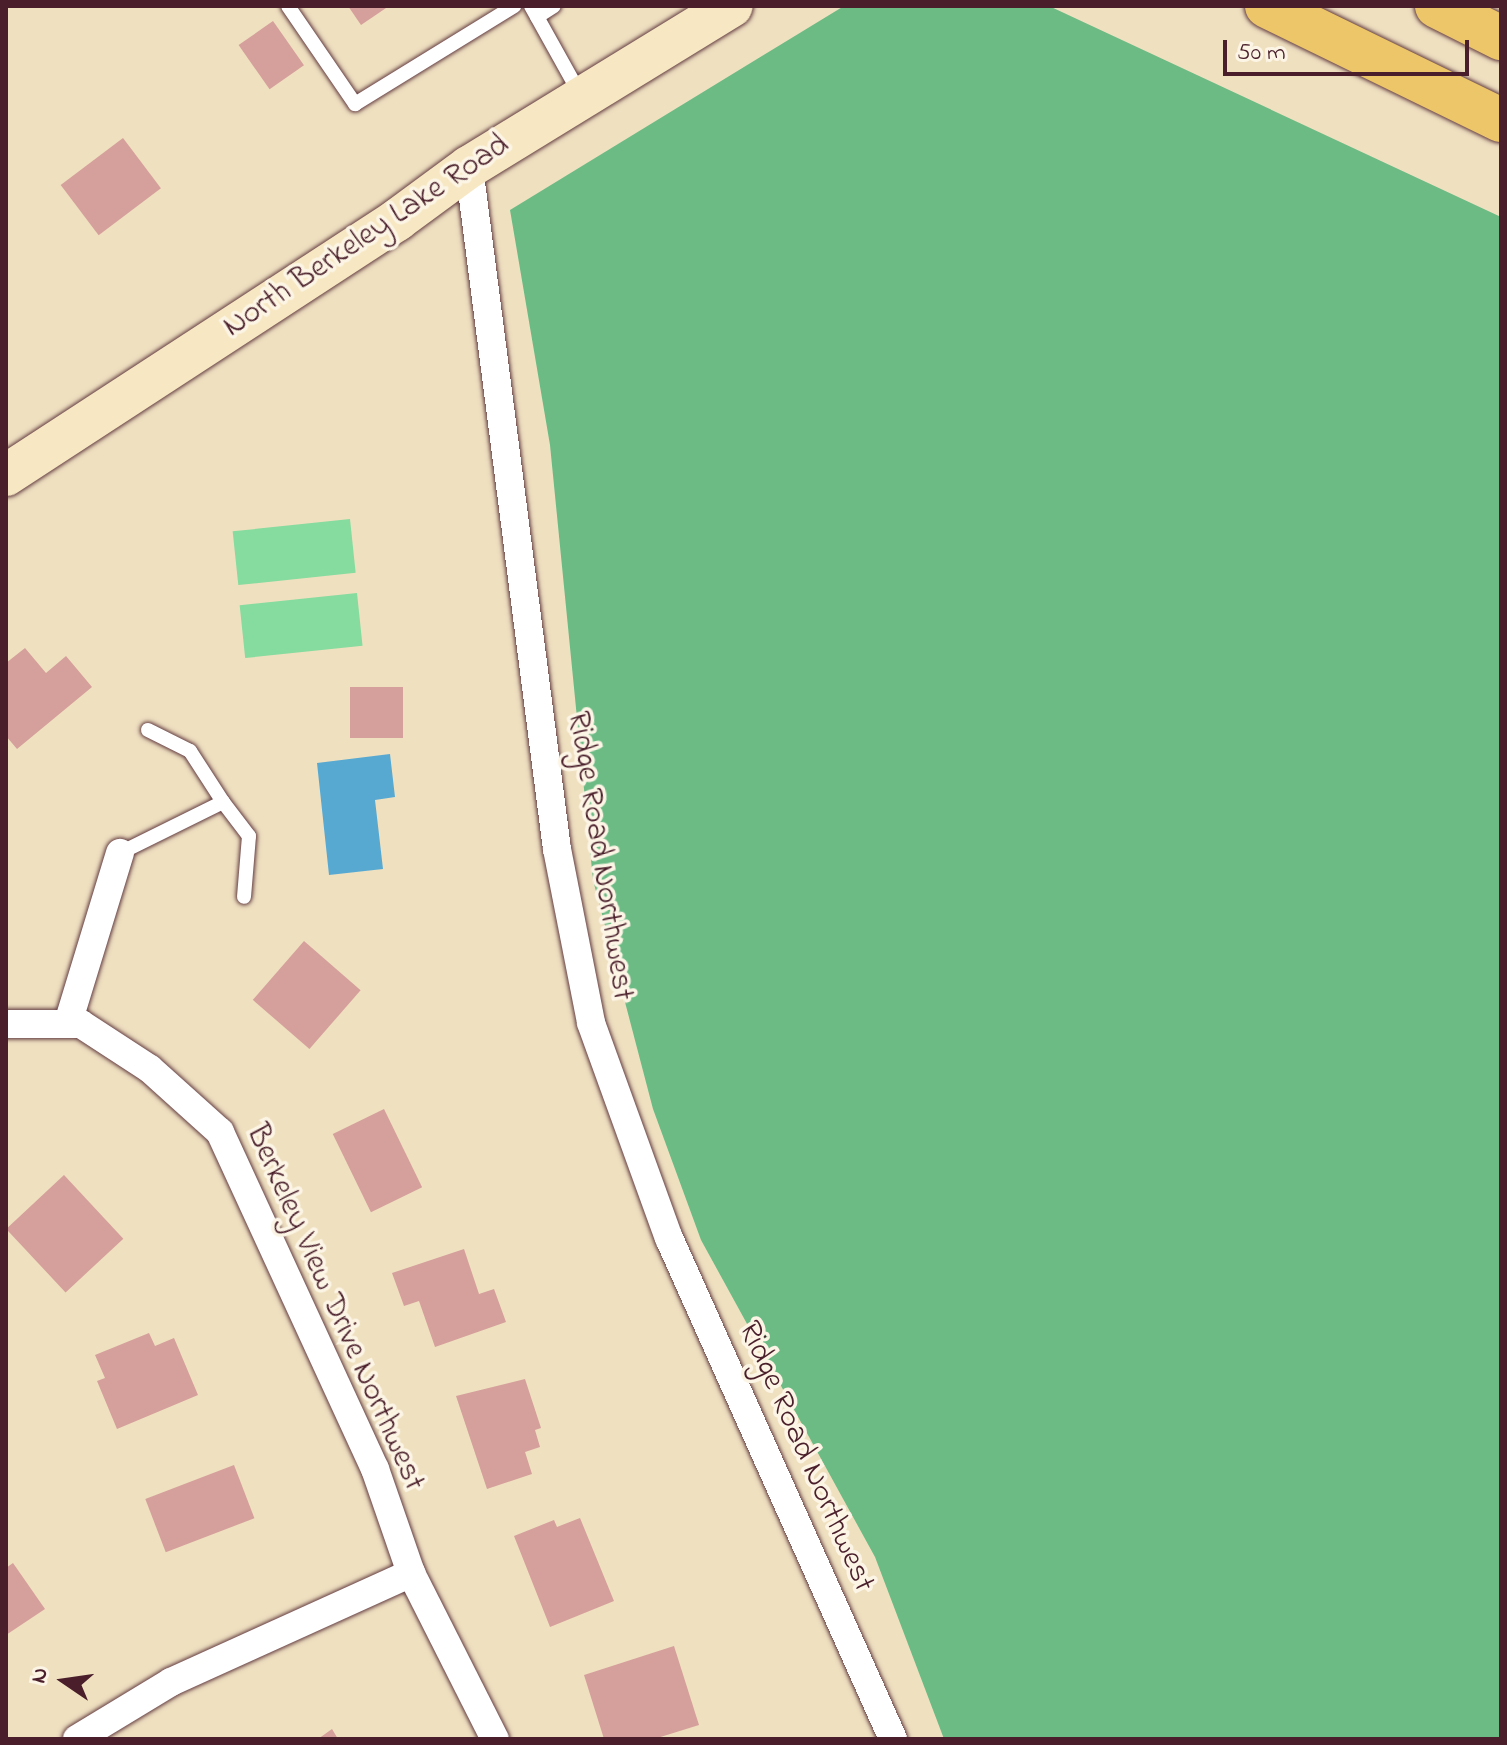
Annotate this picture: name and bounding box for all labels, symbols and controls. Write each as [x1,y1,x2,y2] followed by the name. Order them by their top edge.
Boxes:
[1227,24,1473,74] scale bar
[1237,36,1286,71] text: 50 m
[217,127,517,347] street label: North Berkeley Lake Road
[557,709,641,1003] street label: Ridge Road Northwest
[236,1119,432,1497] street label: Berkeley View Drive Northwest
[728,1316,882,1598] street label: Ridge Road Northwest
[24,1641,104,1721] north arrow
[23,1665,58,1686] text: N

